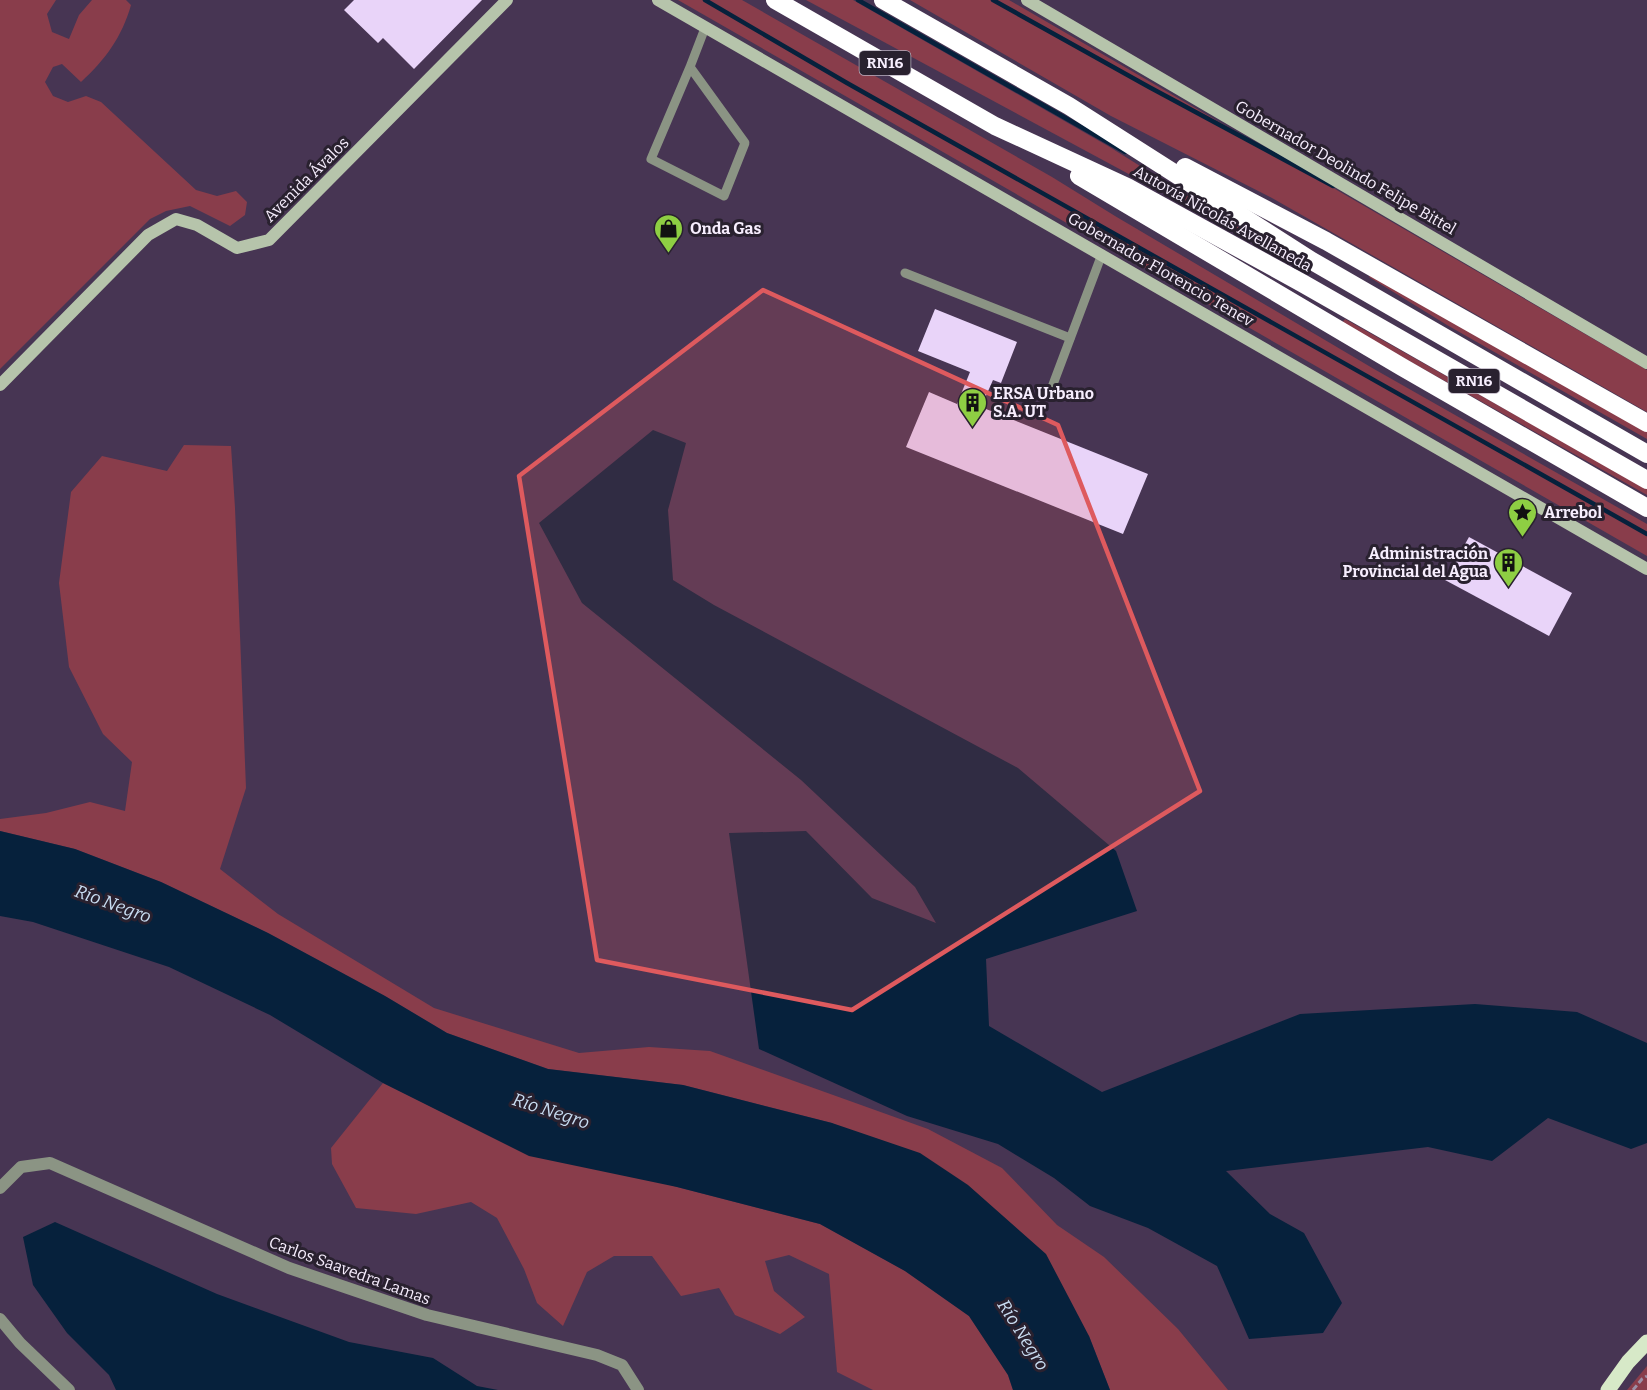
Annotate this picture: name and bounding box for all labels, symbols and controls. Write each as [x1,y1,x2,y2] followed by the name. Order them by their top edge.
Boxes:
[860,51,910,75] road number: RN16
[1232,96,1460,239] street label: Gobernador Deolindo Felipe Bittel
[259,132,353,226] street label: Avenida Ávalos
[1130,161,1315,276] street label: Autovía Nicolás Avellaneda
[1064,208,1257,331] street label: Gobernador Florencio Tenev
[653,212,685,254] shop icon: Onda Gas
[690,219,762,238] place label: Onda Gas
[1448,369,1500,393] road number: RN16
[993,384,1094,421] place label: ERSA Urbano S.A. UT
[956,386,988,428] building icon: ERSA Urbano S.A. UT
[1507,496,1539,538] place icon: Arrebol
[1544,503,1602,522] place label: Arrebol
[1342,544,1489,581] place label: Administración Provincial del Agua
[1493,546,1525,588] building icon: Administración Provincial del Agua
[72,880,154,928] water label: Río Negro
[510,1088,592,1134] water label: Río Negro
[266,1232,433,1309] street label: Carlos Saavedra Lamas
[993,1295,1053,1375] water label: Río Negro

